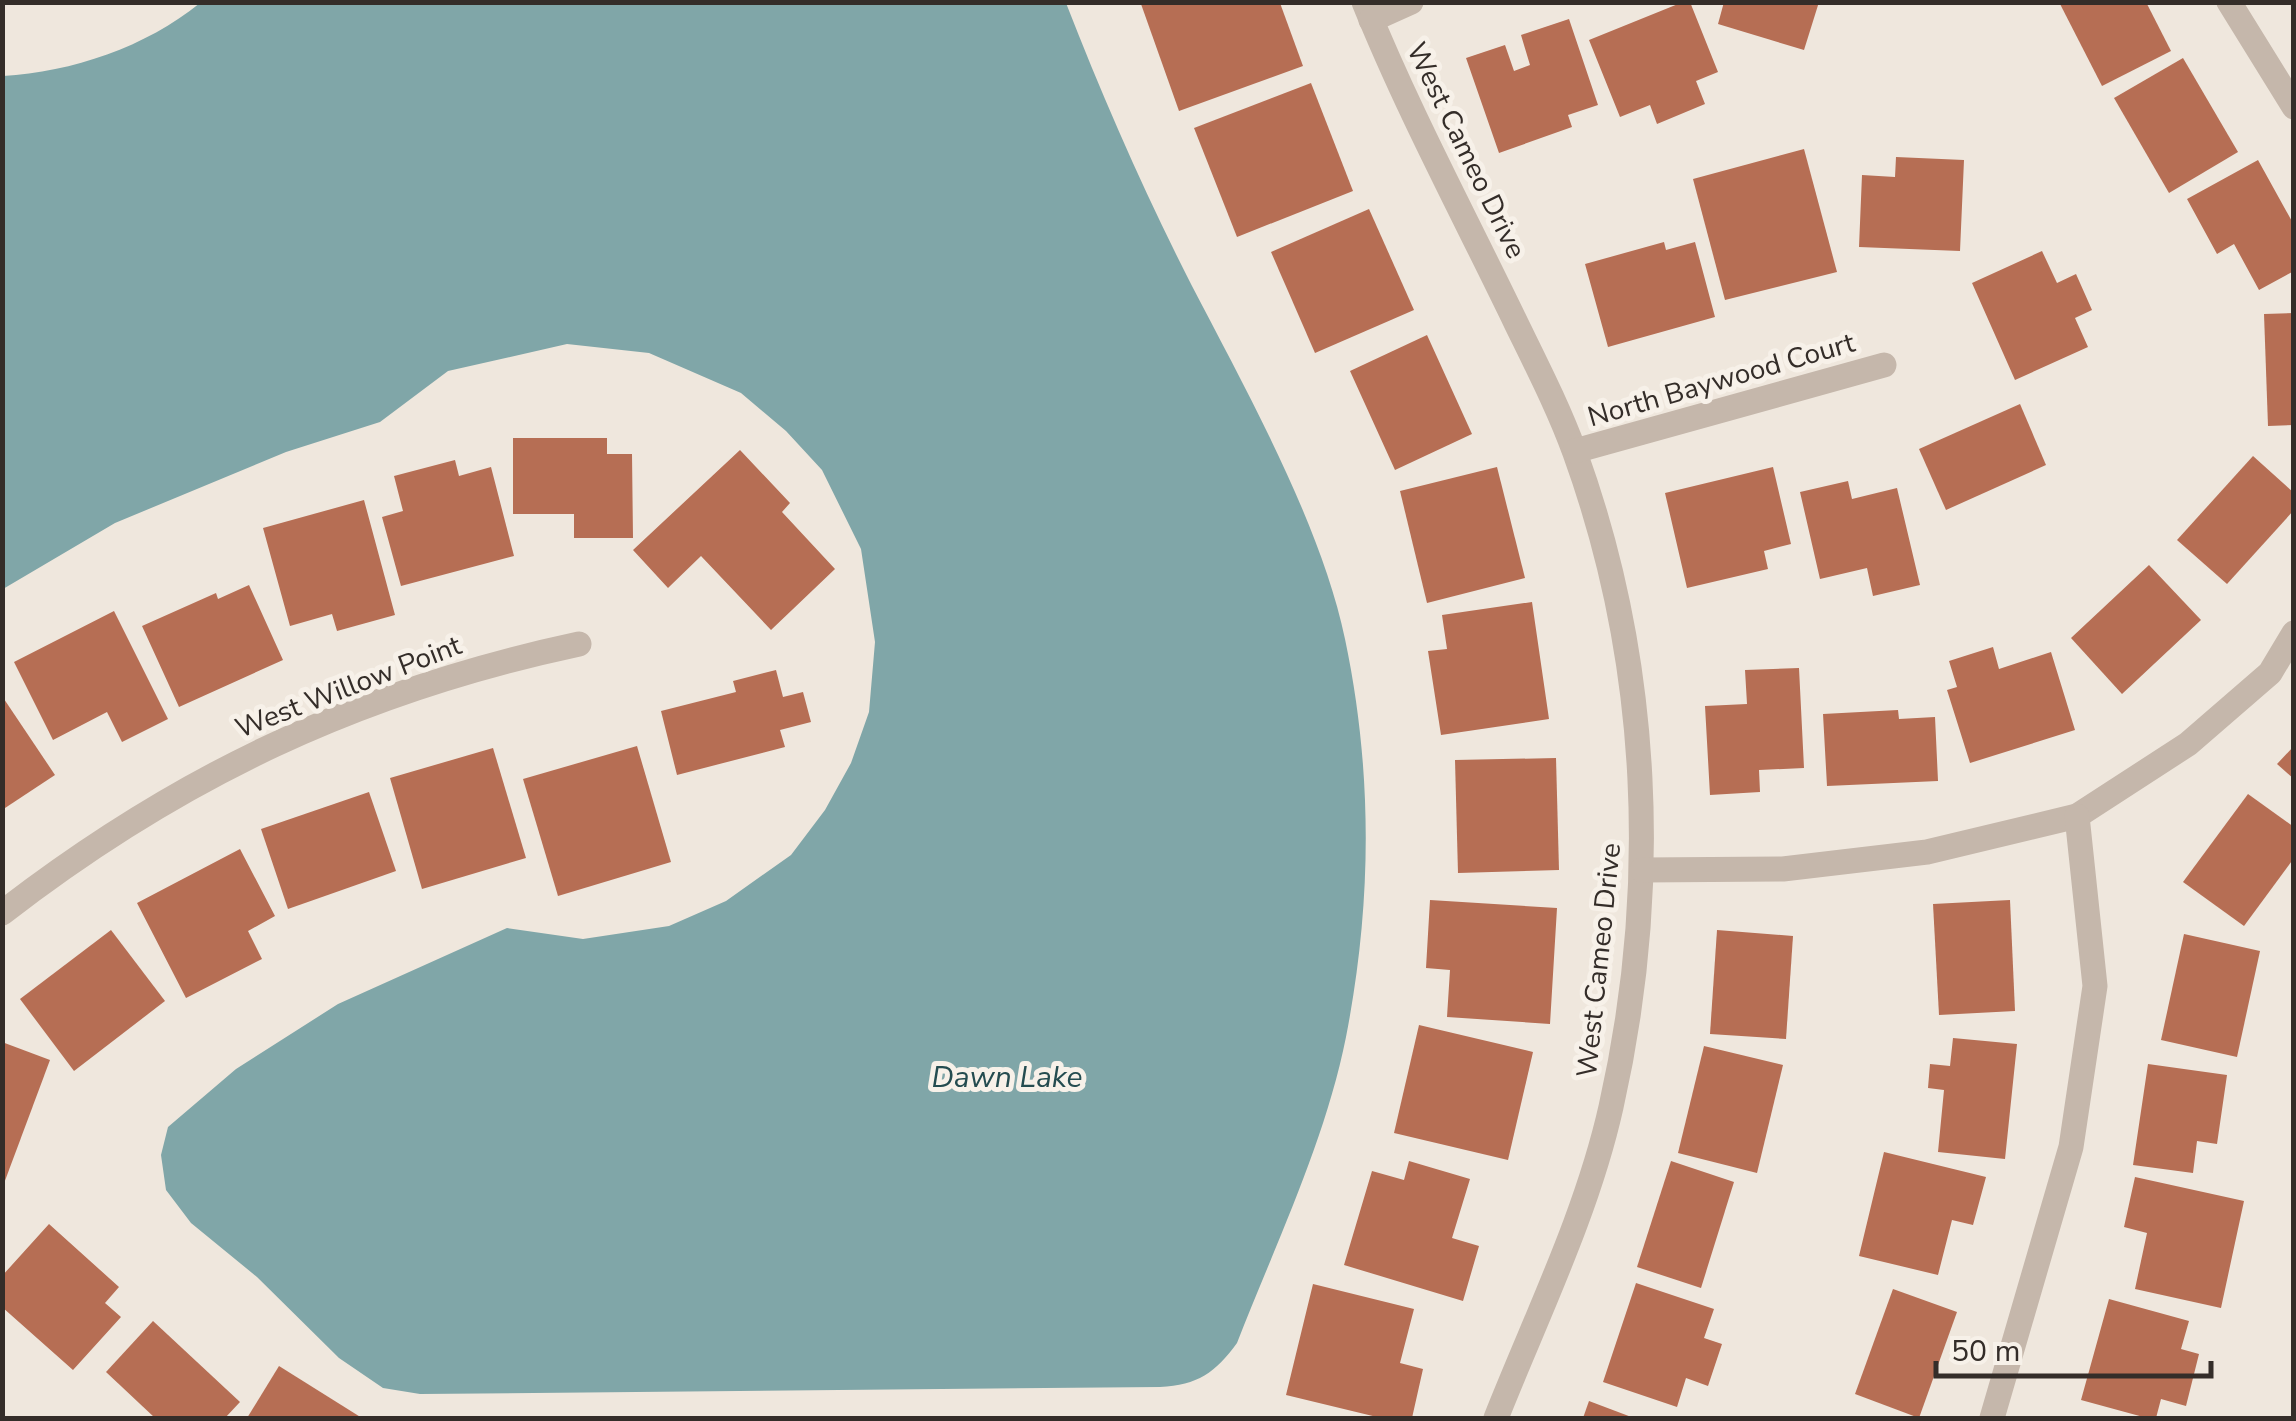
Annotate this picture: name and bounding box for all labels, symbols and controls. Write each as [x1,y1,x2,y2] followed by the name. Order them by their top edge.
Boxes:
[1397,36,1535,265] street label: West Cameo Drive
[1583,324,1859,436] street label: North Baywood Court
[230,626,467,748] street label: West Willow Point
[1568,841,1630,1079] street label: West Cameo Drive
[932,1057,1082,1098] water label: Dawn Lake
[1936,1316,2211,1378] scale bar
[1951,1331,2020,1372] text: 50 m

